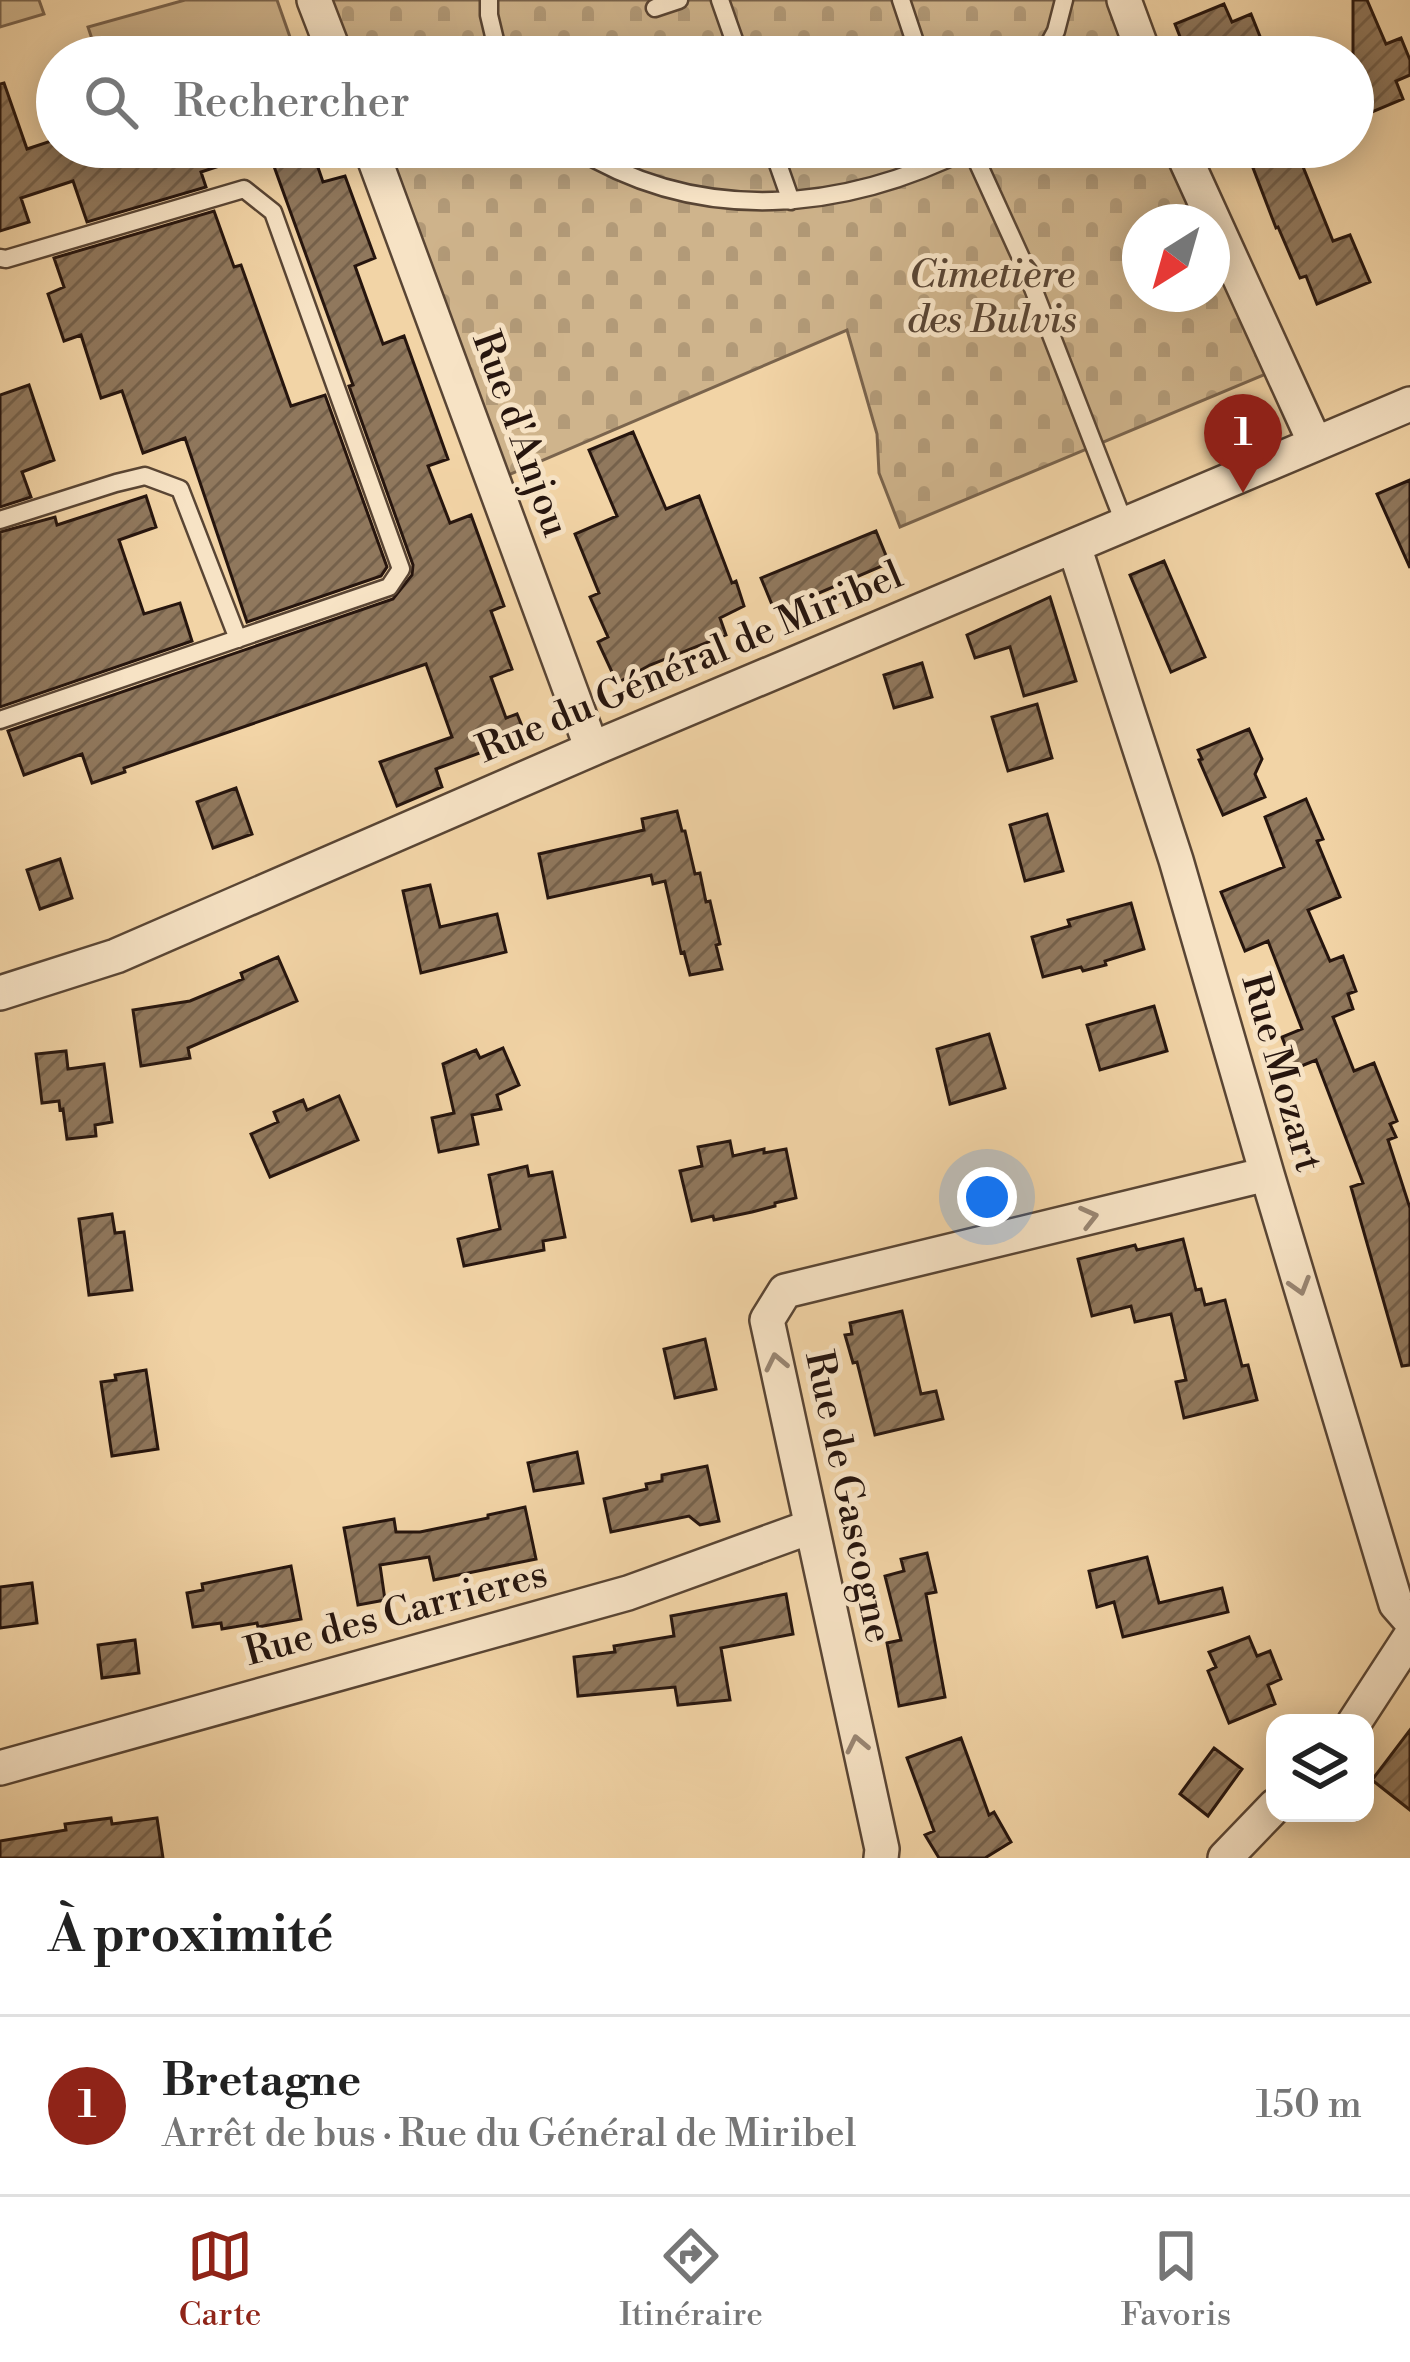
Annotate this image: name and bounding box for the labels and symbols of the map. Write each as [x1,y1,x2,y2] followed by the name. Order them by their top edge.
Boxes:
[1122,204,1230,312] north arrow
[907,251,1077,345] park label: Cimetière des Bulvis
[460,325,580,543] street label: Rue d'Anjou
[1204,394,1282,493] pin: 1
[470,551,910,775] street label: Rue du Général de Miribel
[1229,968,1333,1178] street label: Rue Mozart
[957,1167,1017,1227] your location
[1078,1206,1098,1231] one-way arrow
[1286,1275,1311,1296] one-way arrow
[793,1347,903,1647] street label: Rue de Gascogne
[764,1353,790,1373] one-way arrow
[239,1550,553,1678] street label: Rue des Carrieres
[846,1734,871,1754] one-way arrow

